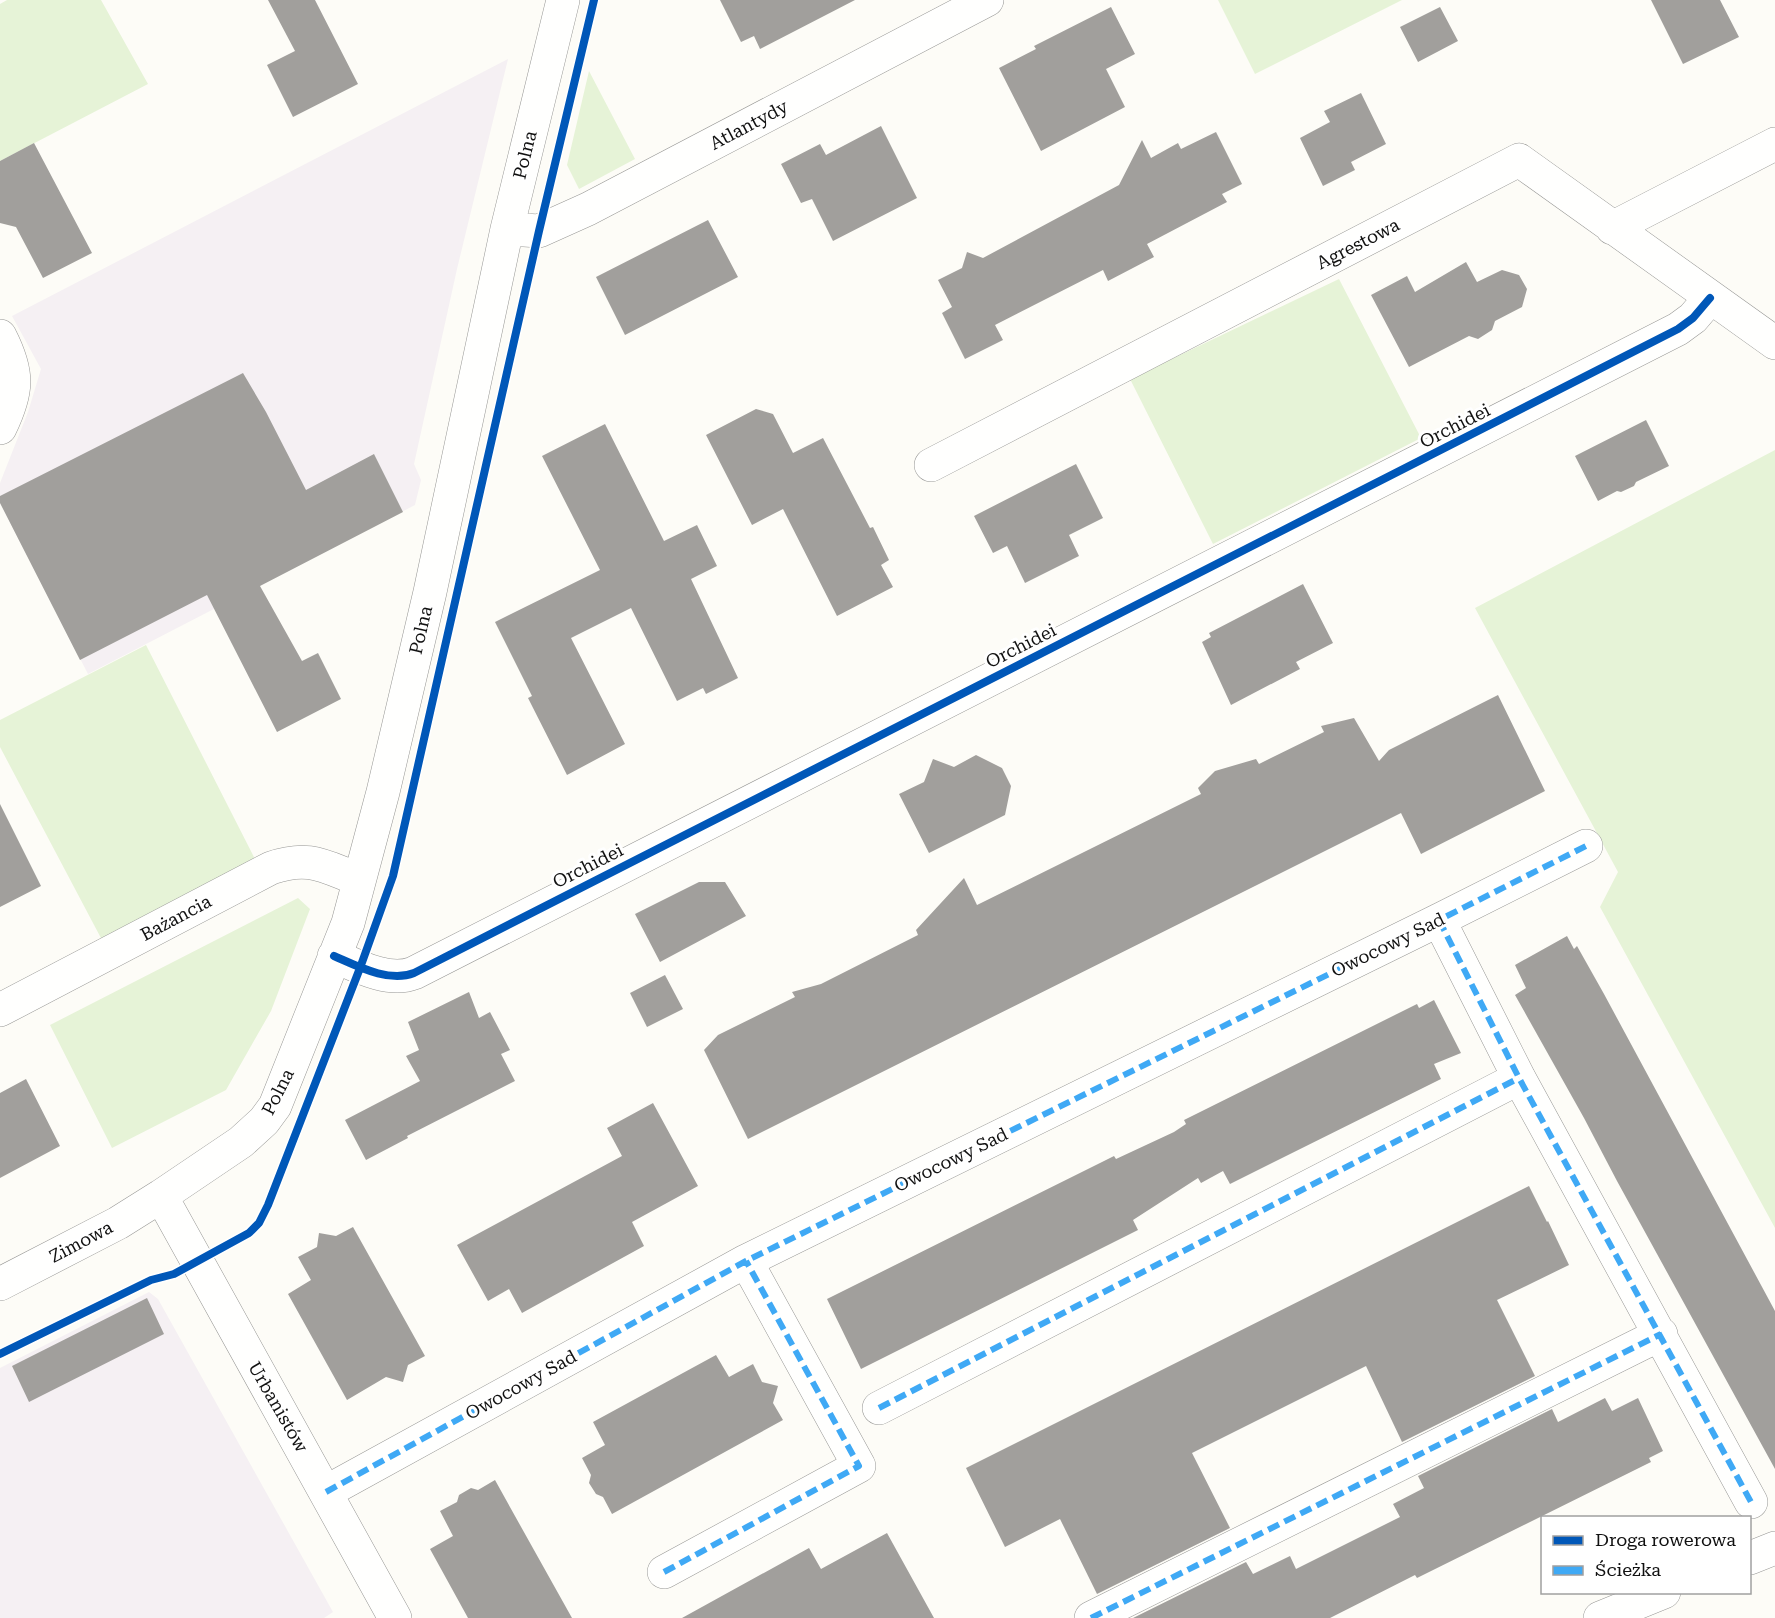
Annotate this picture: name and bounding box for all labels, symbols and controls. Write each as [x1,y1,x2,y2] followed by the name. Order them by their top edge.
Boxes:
[706,95,792,154] street label: Atlantydy
[508,128,541,181] street label: Polna
[1313,214,1403,273] street label: Agrestowa
[1416,399,1494,452] street label: Orchidei
[405,603,436,656] street label: Polna
[982,619,1060,672] street label: Orchidei
[549,839,627,892] street label: Orchidei
[137,890,215,945] street label: Bażancia
[1328,908,1448,981] street label: Owocowy Sad
[257,1065,298,1118] street label: Polna
[891,1123,1011,1196] street label: Owocowy Sad
[46,1216,116,1267] street label: Zimowa
[462,1345,580,1424] street label: Owocowy Sad
[244,1358,313,1456] street label: Urbanistów
[1541,1516,1751,1594] legend
[1595,1529,1736,1550] text: Droga rowerowa
[1595,1559,1661,1580] text: Ścieżka

